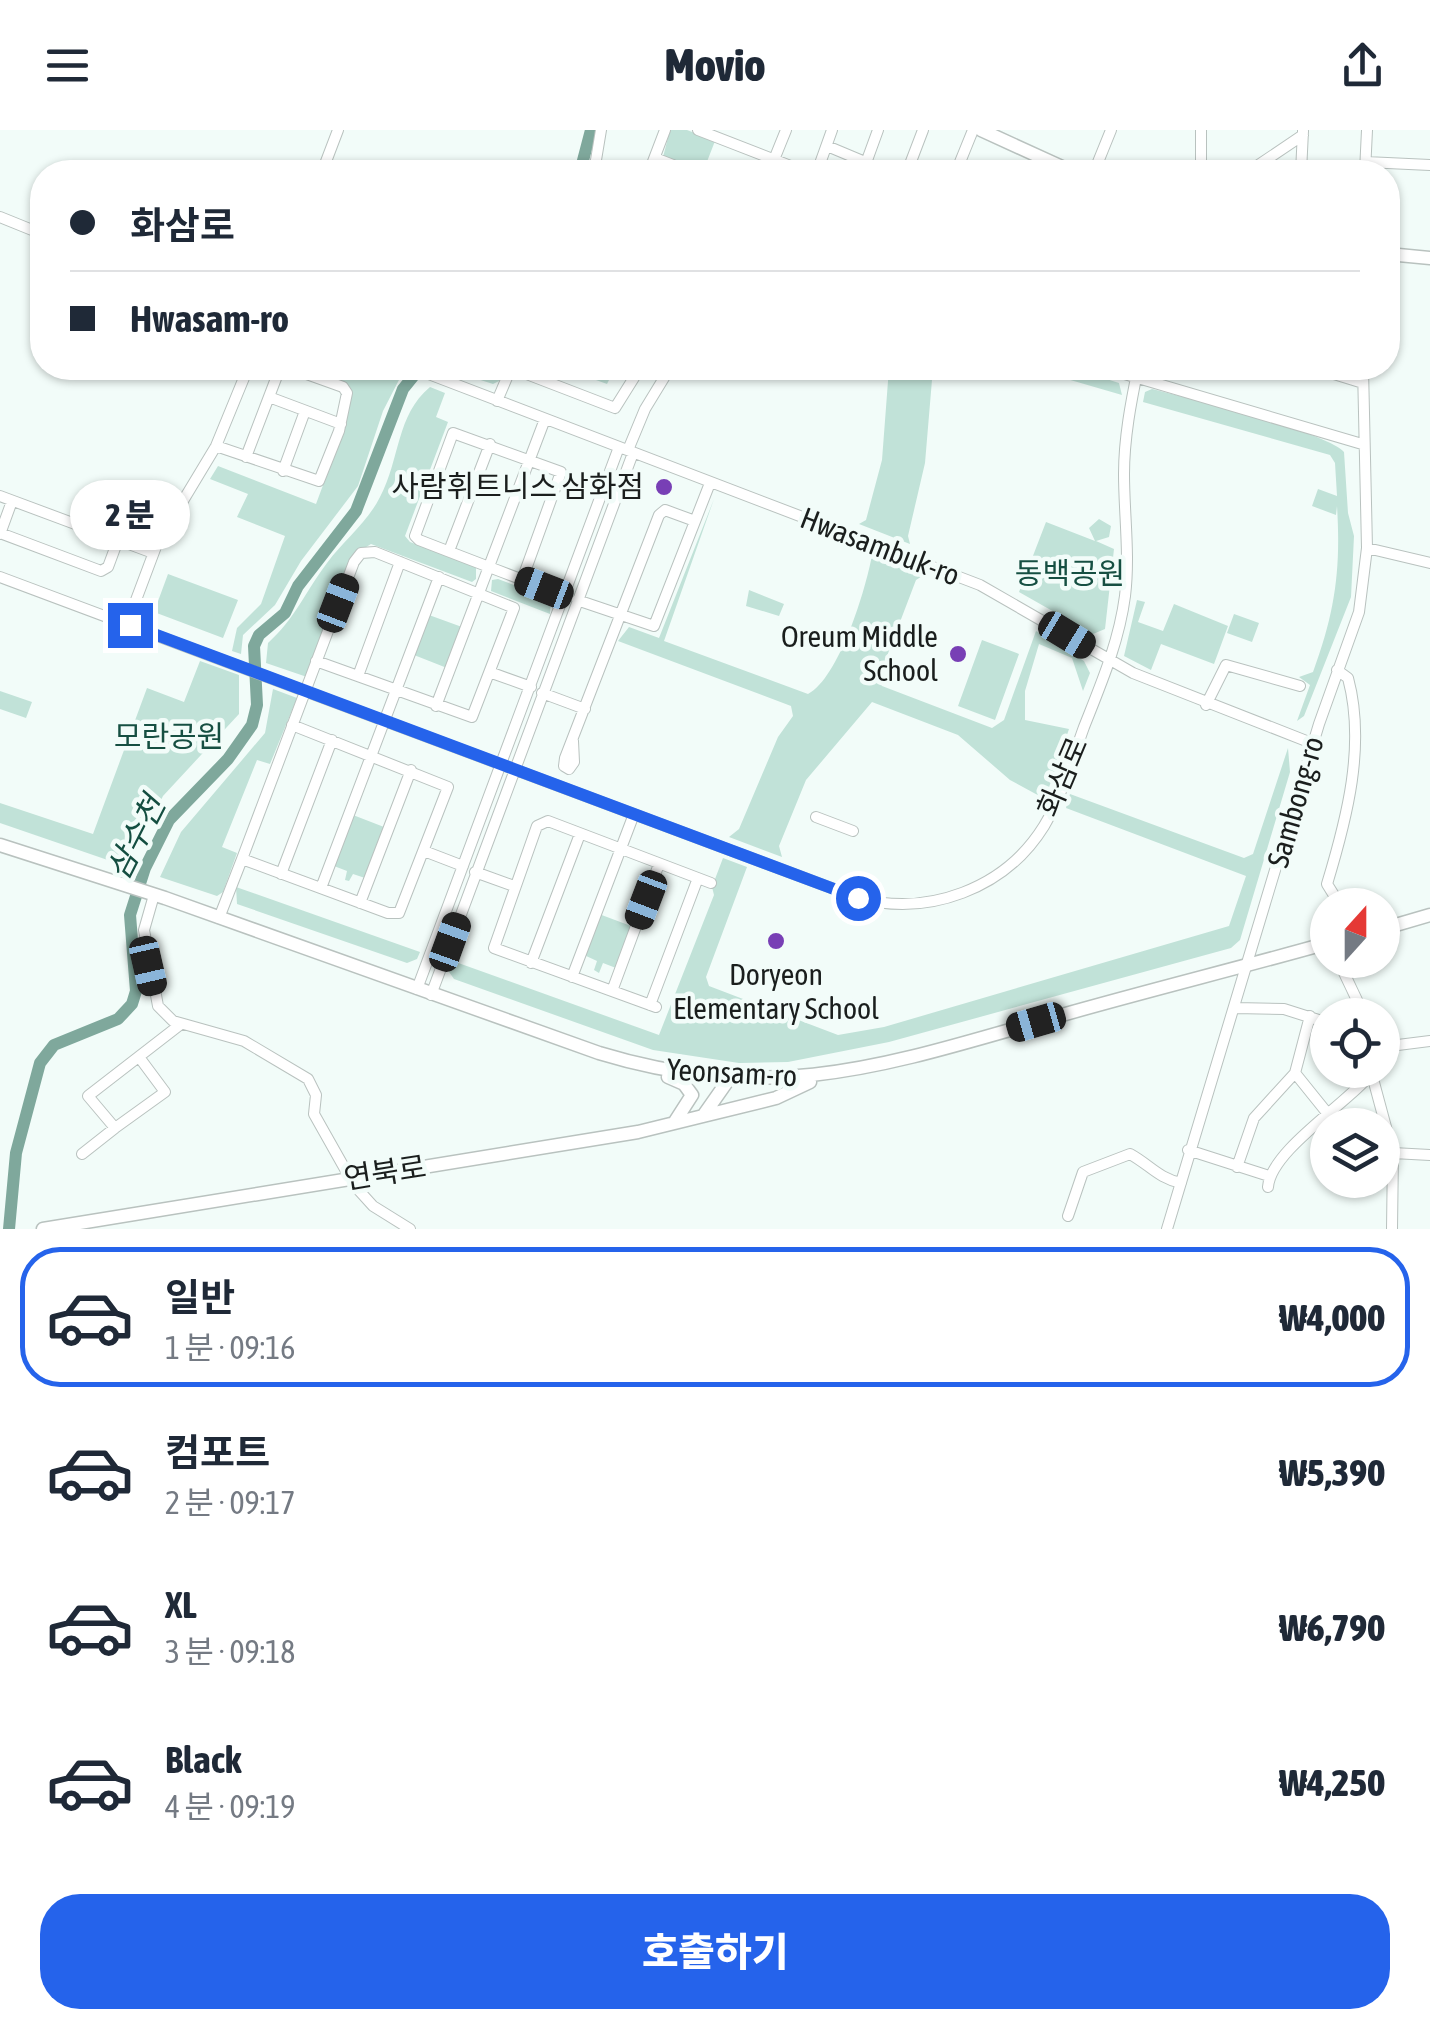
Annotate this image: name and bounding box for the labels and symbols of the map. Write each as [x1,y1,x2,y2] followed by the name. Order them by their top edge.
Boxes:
[391,469,644,503] place label: 사람휘트니스 삼화점
[653,476,675,498] marker: 사람휘트니스 삼화점
[70,480,190,550] callout: 2 분
[796,500,965,592] street label: Hwasambuk-ro
[1015,556,1125,590] park label: 동백공원
[511,563,577,613] car
[313,570,363,636] car
[108,603,153,648] route end
[1034,607,1100,663] car
[781,619,938,687] place label: Oreum Middle School
[947,643,969,665] marker: Oreum Middle School
[114,719,224,753] park label: 모란공원
[1030,732,1094,821] street label: 화삼로
[1260,732,1330,871] street label: Sambong-ro
[99,787,174,886] water label: 삼수천
[621,867,671,933] car
[836,876,881,921] route start
[1310,888,1400,978] north arrow
[426,909,474,975] car
[765,930,787,952] marker: Doryeon Elementary School
[127,933,169,999] car
[673,957,879,1025] place label: Doryeon Elementary School
[1003,999,1069,1045] car
[666,1052,798,1092] street label: Yeonsam-ro
[341,1149,428,1195] street label: 연북로

